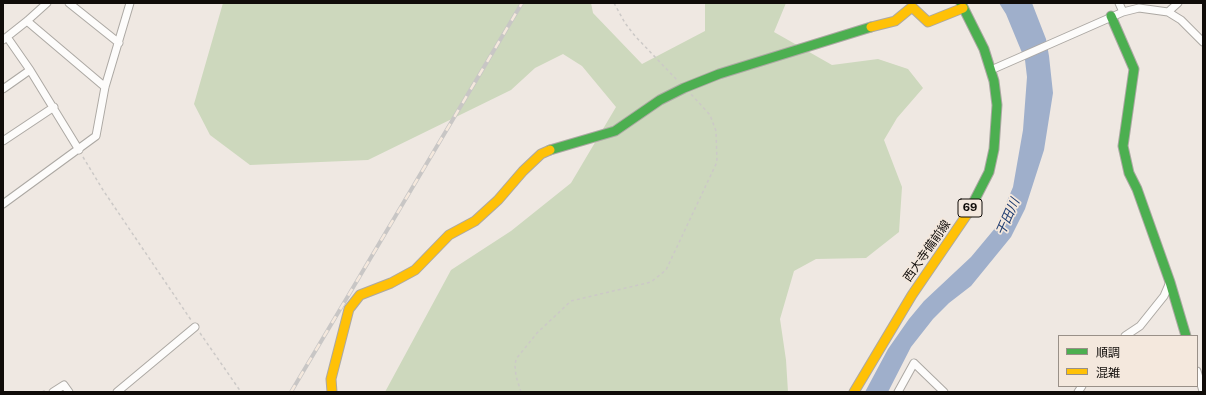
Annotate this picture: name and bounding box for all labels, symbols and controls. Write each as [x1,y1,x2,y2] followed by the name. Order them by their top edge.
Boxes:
[993,196,1023,238] water label: 干田川
[958,199,982,217] road number: 69
[900,217,954,285] street label: 西大寺備前線
[1058,335,1198,387] legend
[1096,346,1120,360] text: 順調
[1096,366,1120,380] text: 混雑

